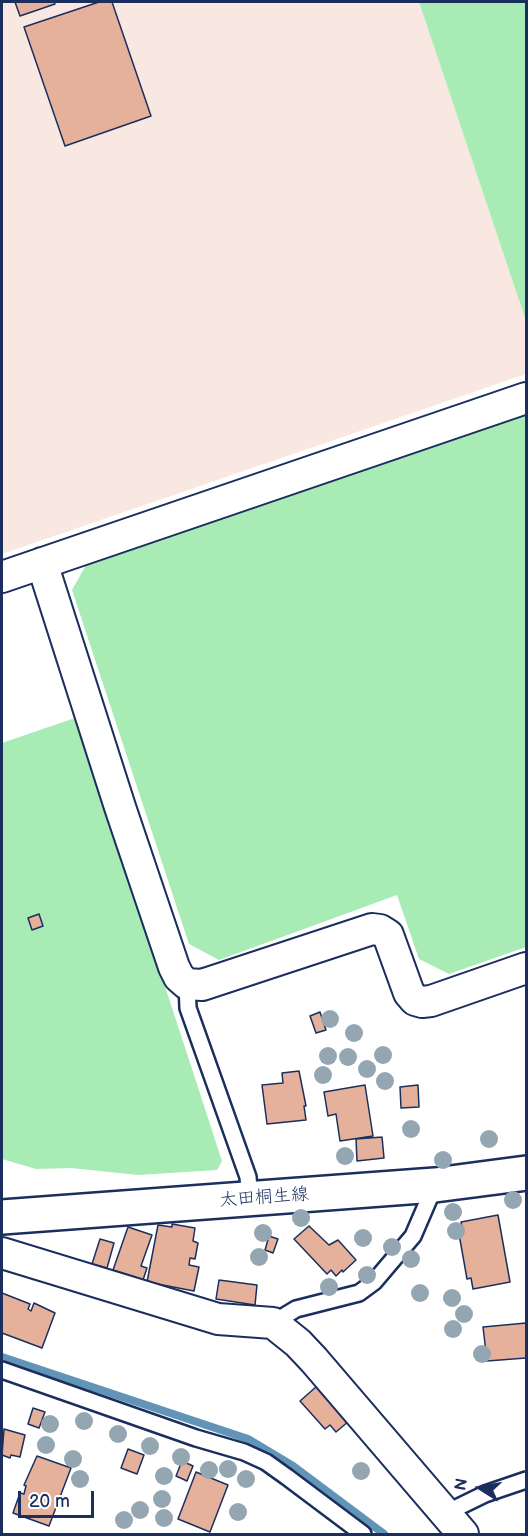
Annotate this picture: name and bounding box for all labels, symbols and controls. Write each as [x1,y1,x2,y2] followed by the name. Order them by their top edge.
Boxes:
[218,1184,310,1212] street label: 太田桐生線
[450,1458,510,1518] north arrow
[451,1477,472,1492] text: N
[21,1479,98,1517] scale bar
[29,1491,70,1512] text: 20 m

